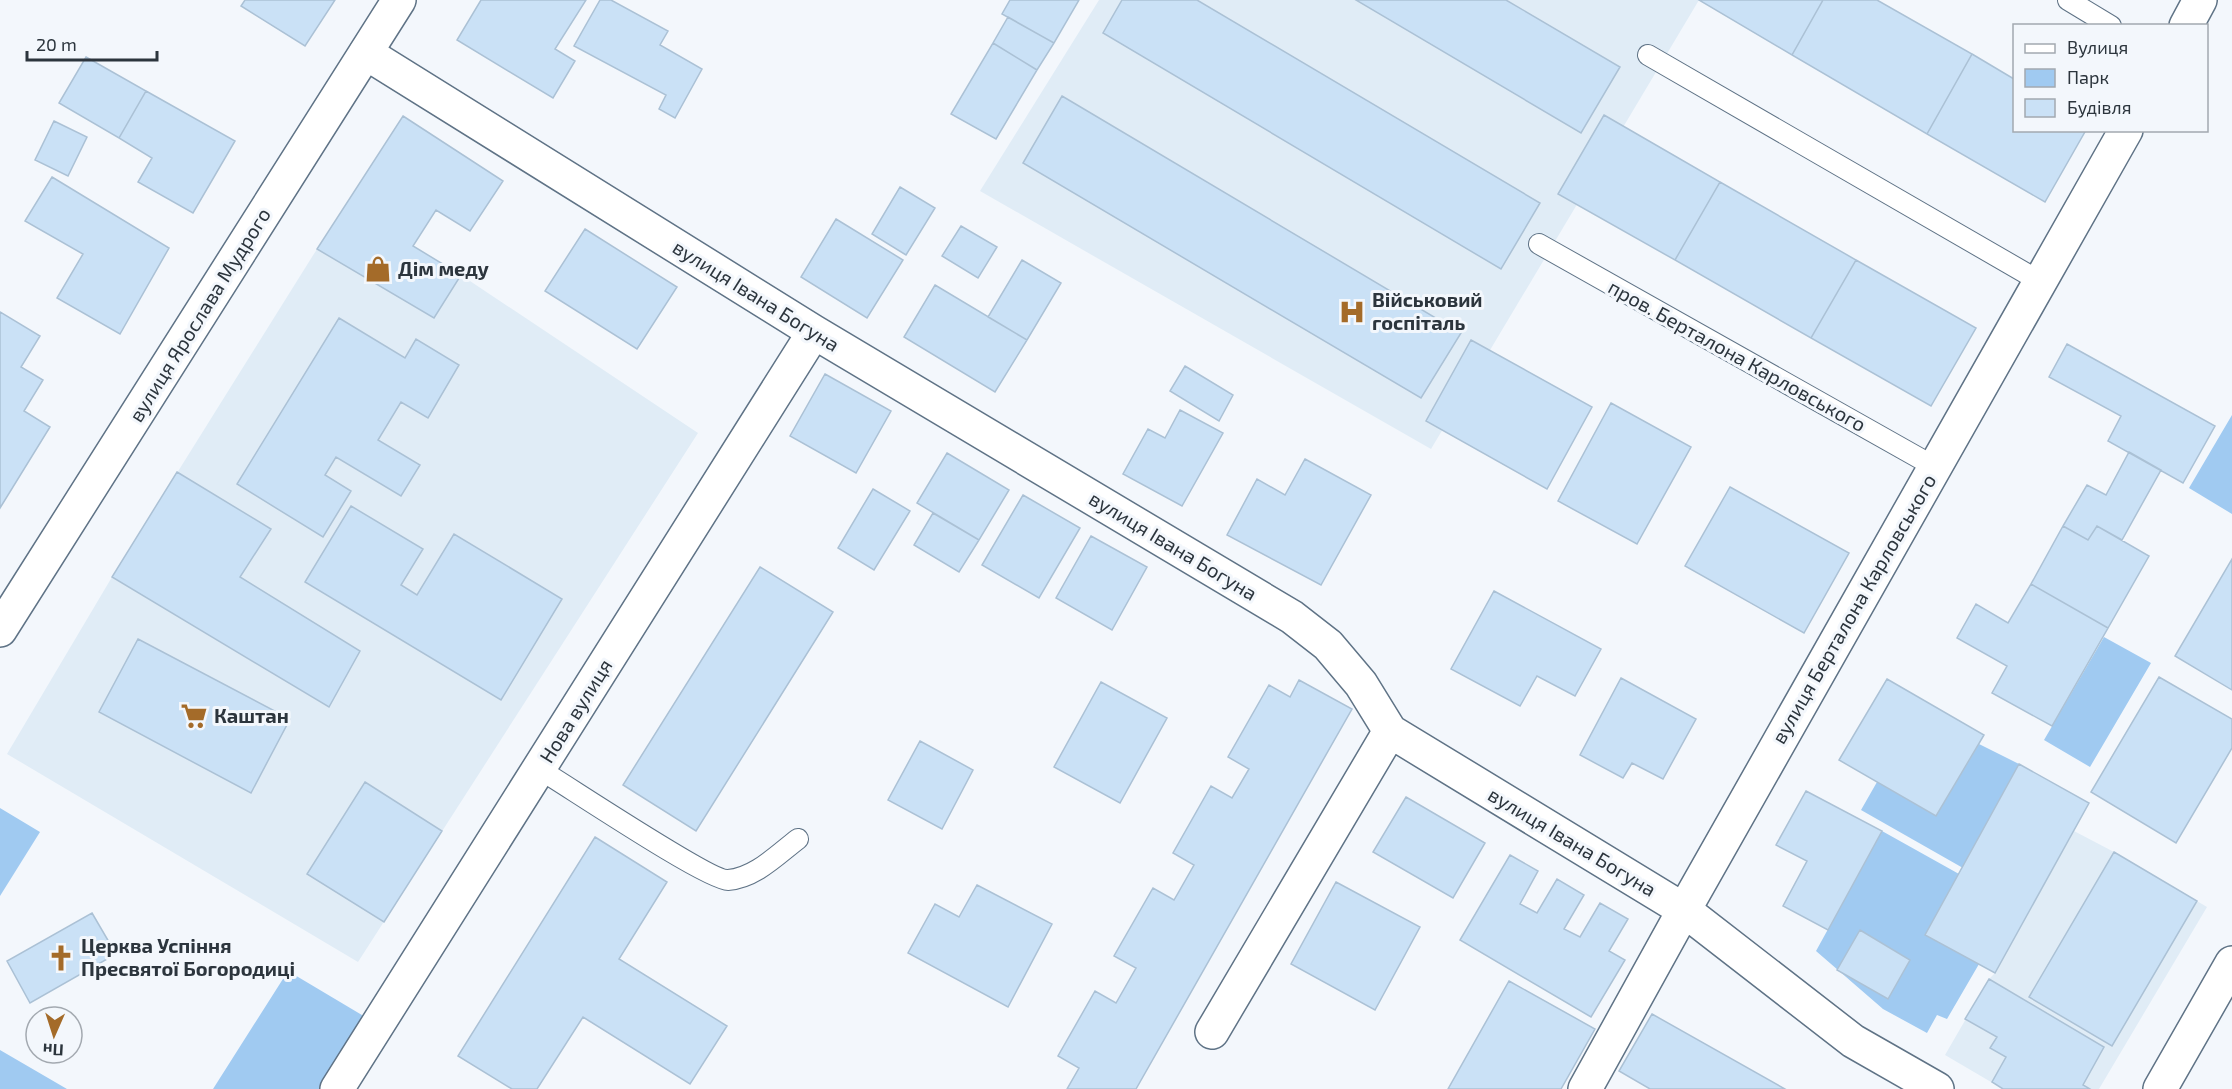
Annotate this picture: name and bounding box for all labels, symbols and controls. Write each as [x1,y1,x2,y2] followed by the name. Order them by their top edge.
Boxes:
[27,24,158,62] scale bar
[2013,24,2208,132] legend
[36,33,77,55] text: 20 m
[2067,36,2128,58] text: Вулиця
[2067,66,2109,88] text: Парк
[2067,96,2131,118] text: Будівля
[123,203,276,426] street label: вулиця Ярослава Мудрого
[668,234,844,357] street label: вулиця Івана Богуна
[363,254,393,284] shop icon: Дім меду
[398,256,489,280] place label: Дім меду
[1604,274,1871,436] street label: пров. Берталона Карловського
[1372,287,1483,334] place label: Військовий госпіталь
[1337,297,1367,327] hospital icon: Військовий госпіталь
[1766,469,1941,748] street label: вулиця Берталона Карловського
[1085,486,1262,606] street label: вулиця Івана Богуна
[534,654,617,767] street label: Нова вулиця
[179,701,209,731] supermarket icon: Каштан
[214,703,289,727] place label: Каштан
[1484,782,1661,902] street label: вулиця Івана Богуна
[81,933,295,980] place label: Церква Успіння Пресвятої Богородиці
[46,943,76,973] church icon: Церква Успіння Пресвятої Богородиці
[24,1005,84,1065] north arrow
[42,1040,64,1061] text: Пн

